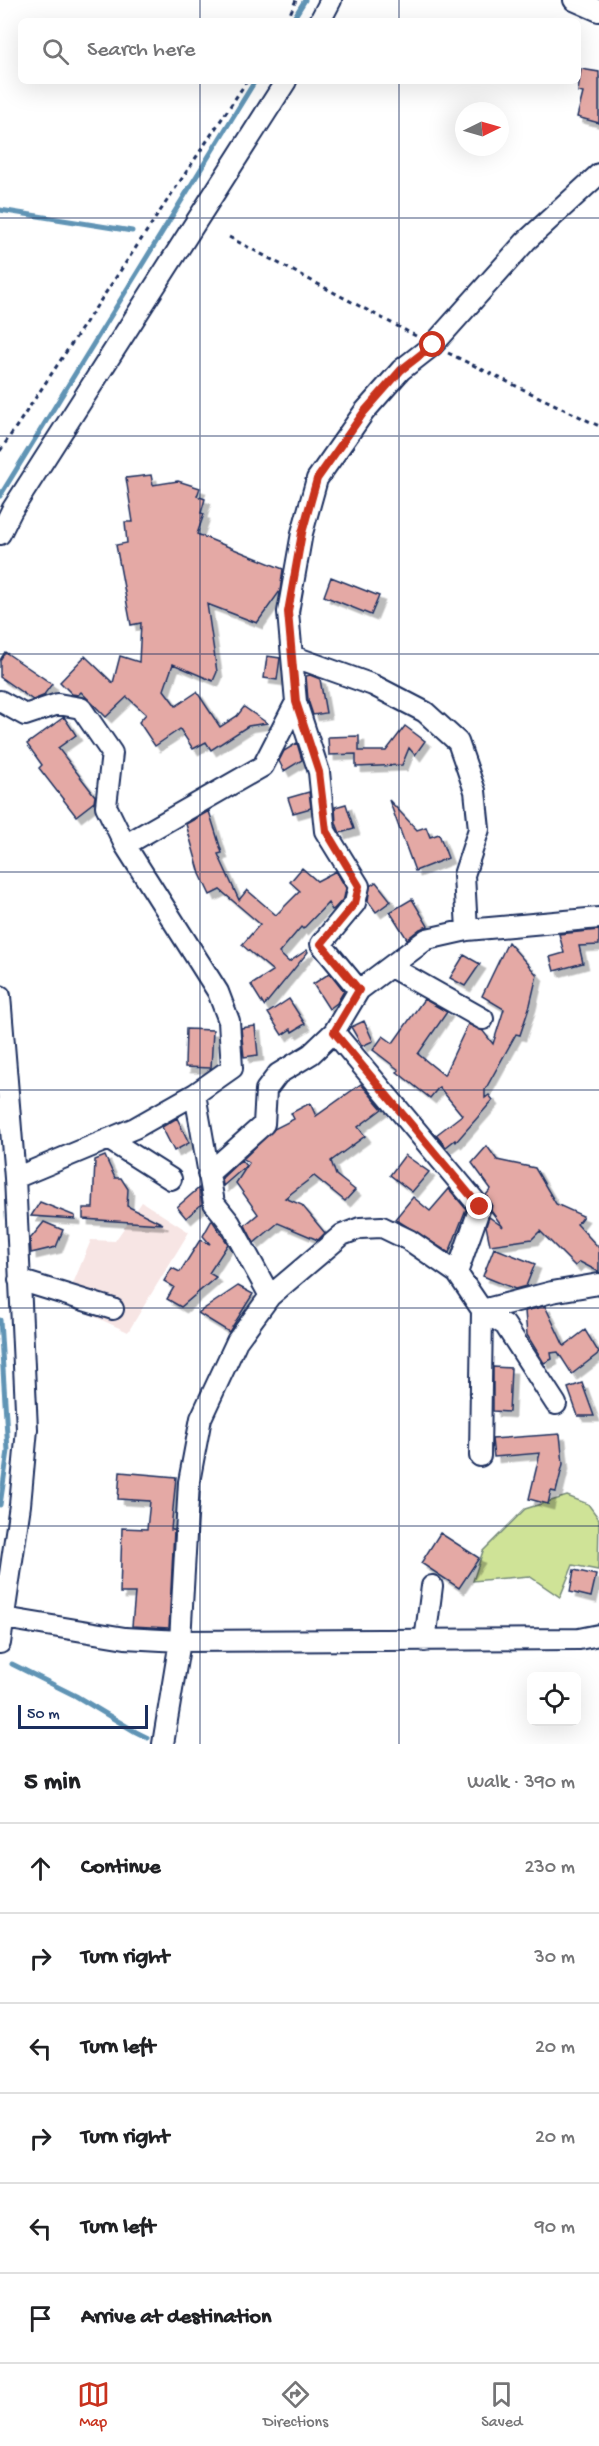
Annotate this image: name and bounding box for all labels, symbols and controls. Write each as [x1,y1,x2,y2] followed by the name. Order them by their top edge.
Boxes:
[18,18,581,84] search box
[39,35,72,68] icon: search
[87,38,195,64] text: Search here
[455,102,509,156] north arrow
[419,331,445,357] route start
[466,1193,492,1219] route end
[527,1672,581,1726] map controls
[527,1672,581,1726] button: locate
[18,1702,148,1730] scale bar
[27,1706,60,1725] text: 50 m
[24,1768,80,1799] text: 5 min
[467,1772,575,1795] text: Walk · 390 m
[24,1852,57,1885] icon: ahead
[81,1855,161,1881] text: Continue
[525,1857,575,1880] text: 230 m
[24,1942,57,1975] icon: right
[81,1945,169,1971] text: Turn right
[534,1947,575,1970] text: 30 m
[24,2032,57,2065] icon: left
[81,2035,155,2061] text: Turn left
[535,2037,575,2060] text: 20 m
[24,2122,57,2155] icon: right
[81,2125,169,2151] text: Turn right
[535,2127,575,2150] text: 20 m
[24,2212,57,2245] icon: left
[81,2215,155,2241] text: Turn left
[535,2217,575,2240] text: 90 m
[24,2302,57,2335] icon: arrive
[81,2305,271,2331] text: Arrive at destination
[77,2378,110,2433] tab: Map
[263,2378,328,2433] tab: Directions
[481,2378,522,2433] tab: Saved

